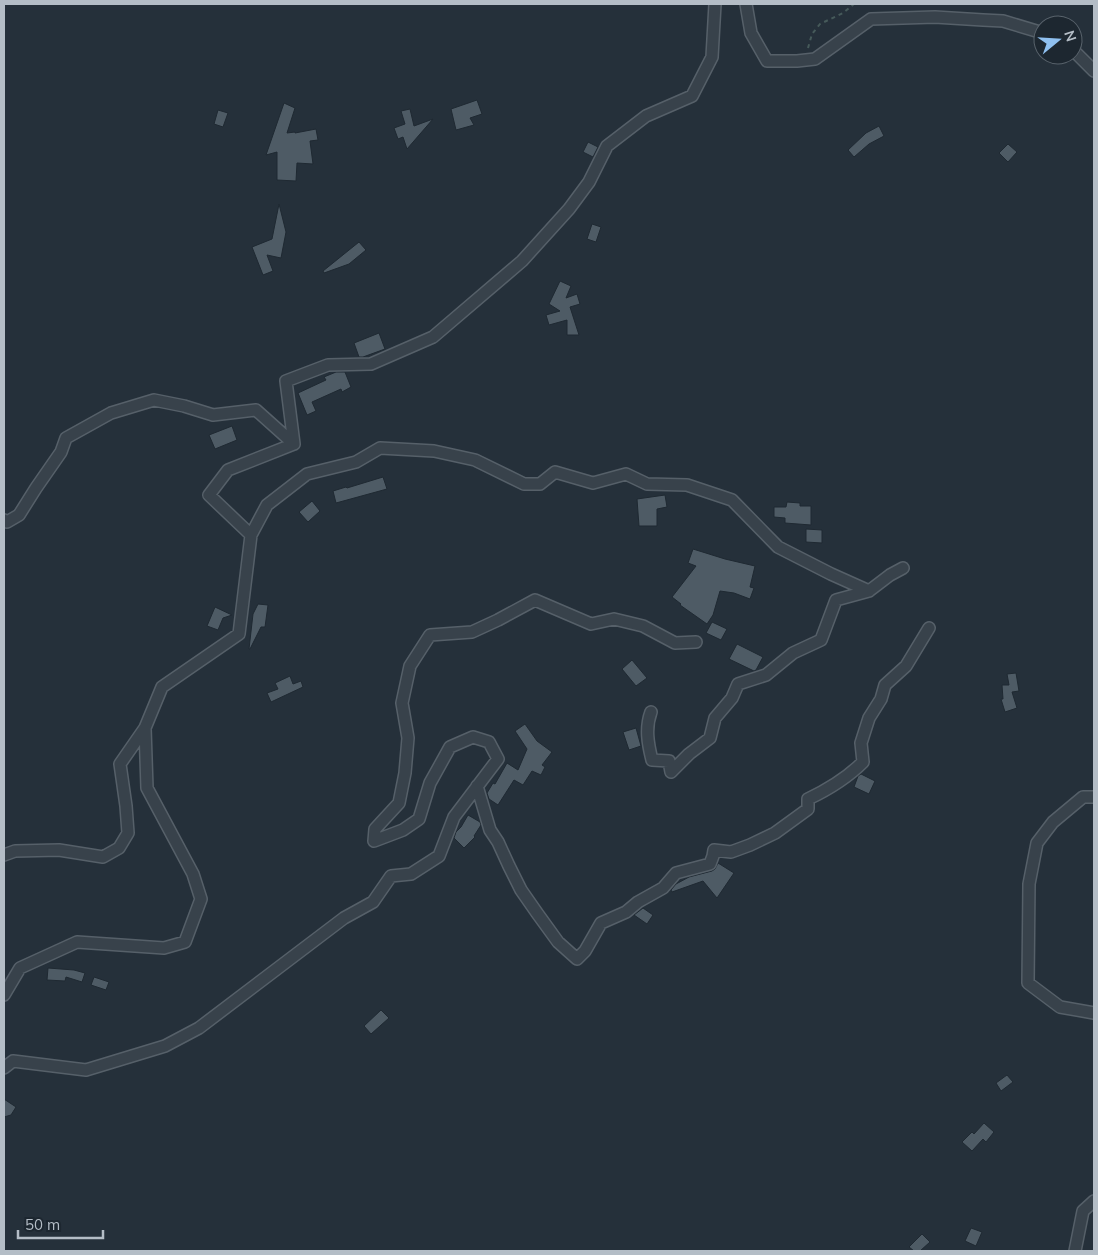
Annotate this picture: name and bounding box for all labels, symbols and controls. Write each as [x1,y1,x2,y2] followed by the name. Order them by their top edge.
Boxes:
[1033,15,1083,65] north arrow
[1060,28,1081,44] text: N
[18,1208,102,1240] scale bar
[25,1215,60,1234] text: 50 m

